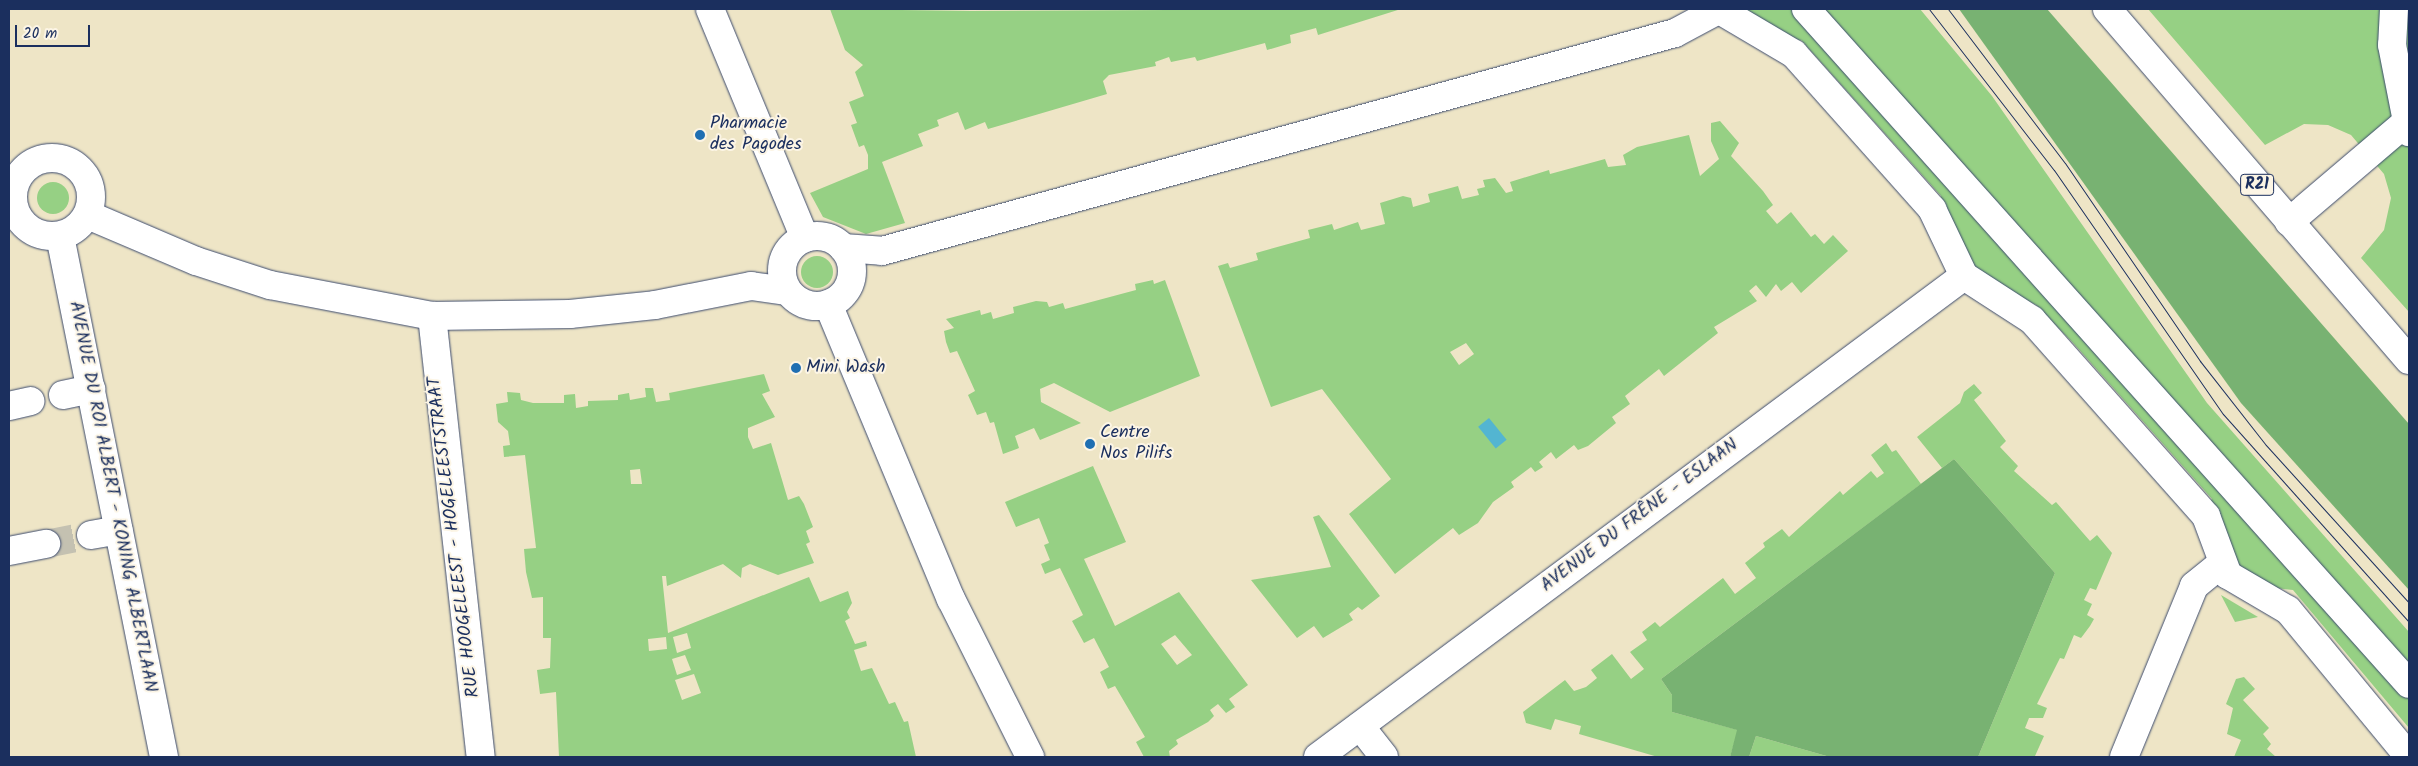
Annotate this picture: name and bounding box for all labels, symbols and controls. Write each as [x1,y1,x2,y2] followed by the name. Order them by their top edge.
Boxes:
[18,15,92,47] scale bar
[23,22,57,46] text: 20 m
[710,114,802,156] place label: Pharmacie des Pagodes
[694,129,706,141] marker: Pharmacie des Pagodes
[2240,172,2274,198] road number: R21
[63,300,161,694] street label: AVENUE DU ROI ALBERT - KONING ALBERTLAAN
[806,357,885,379] place label: Mini Wash
[790,362,802,374] marker: Mini Wash
[425,375,485,699] street label: RUE HOOGELEEST - HOGELEESTSTRAAT
[1100,423,1172,466] place label: Centre Nos Pilifs
[1537,435,1743,597] street label: AVENUE DU FRÊNE - ESLAAN
[1084,438,1096,450] marker: Centre Nos Pilifs

